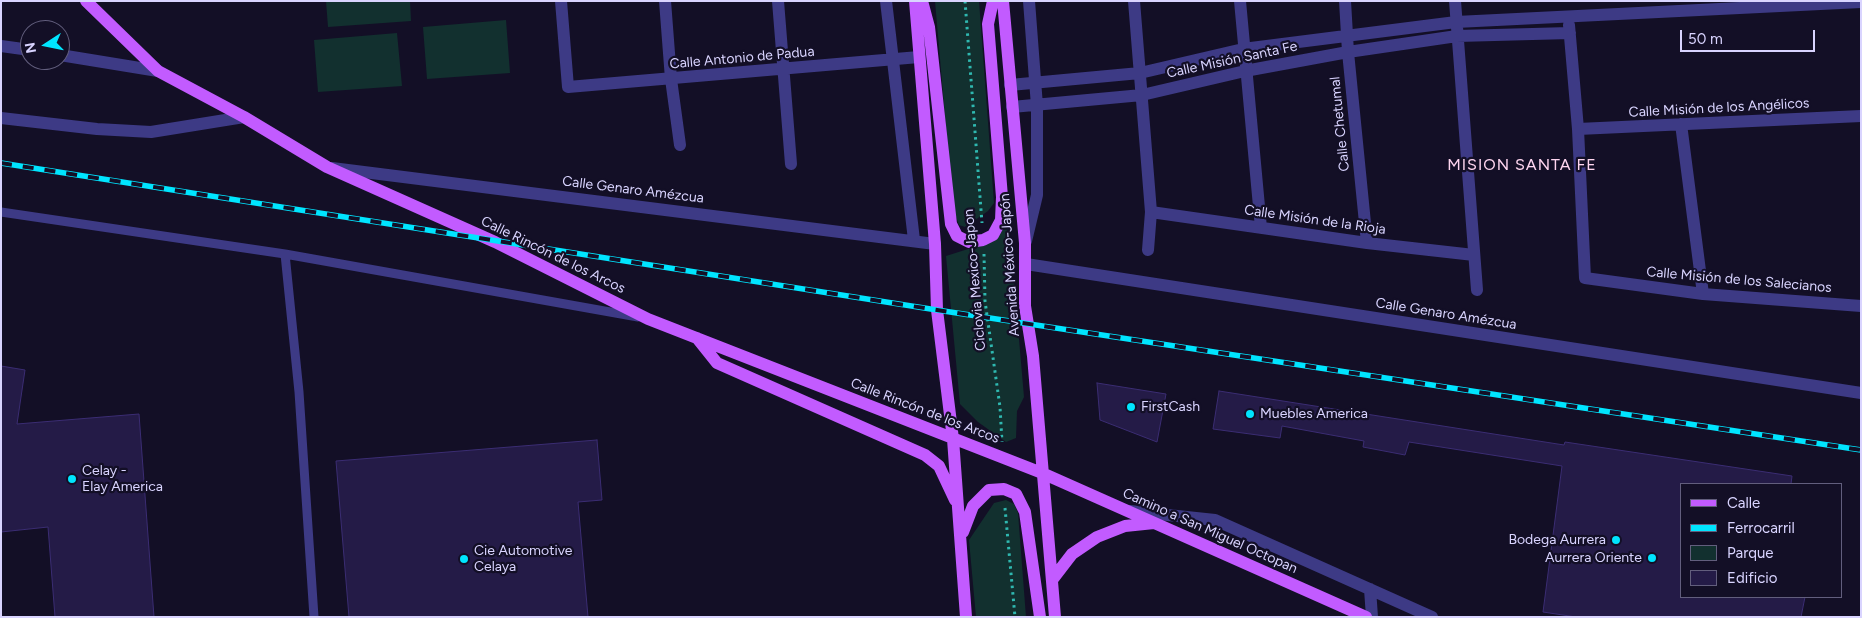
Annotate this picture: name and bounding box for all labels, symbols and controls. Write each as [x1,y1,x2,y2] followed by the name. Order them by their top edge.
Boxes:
[20,20,70,70] north arrow
[1682,20,1817,52] scale bar
[1688,30,1723,48] text: 50 m
[1165,38,1299,82] street label: Calle Misión Santa Fe
[21,41,40,55] text: N
[669,43,815,73] street label: Calle Antonio de Padua
[1327,76,1353,172] street label: Calle Chetumal
[1628,95,1810,121] street label: Calle Misión de los Angélicos
[1445,155,1599,175] district label: MISION SANTA FE
[561,173,705,207] street label: Calle Genaro Amézcua
[997,193,1023,337] street label: Avenida México-Japón
[1243,202,1387,238] street label: Calle Misión de la Rioja
[960,208,990,352] street label: Ciclovia Mexico-Japon
[478,213,628,297] street label: Calle Rincón de los Arcos
[1646,264,1832,296] street label: Calle Misión de los Salecianos
[1374,295,1518,333] street label: Calle Genaro Amézcua
[848,375,1002,447] street label: Calle Rincón de los Arcos
[1141,399,1200,415] place label: FirstCash
[1125,401,1137,413] marker: FirstCash
[1260,406,1368,422] place label: Muebles America
[1244,408,1256,420] marker: Muebles America
[82,463,163,496] place label: Celay - Elay America
[66,473,78,485] marker: Celay - Elay America
[1680,483,1842,598] legend
[1120,485,1300,577] street label: Camino a San Miguel Octopan
[1727,494,1760,512] text: Calle
[1727,519,1795,537] text: Ferrocarril
[1508,532,1606,548] place label: Bodega Aurrera
[1610,534,1622,546] marker: Bodega Aurrera
[474,543,572,576] place label: Cie Automotive Celaya
[1727,544,1774,562] text: Parque
[1545,550,1642,566] place label: Aurrera Oriente
[1646,552,1658,564] marker: Aurrera Oriente
[458,553,470,565] marker: Cie Automotive Celaya
[1727,569,1777,587] text: Edificio

